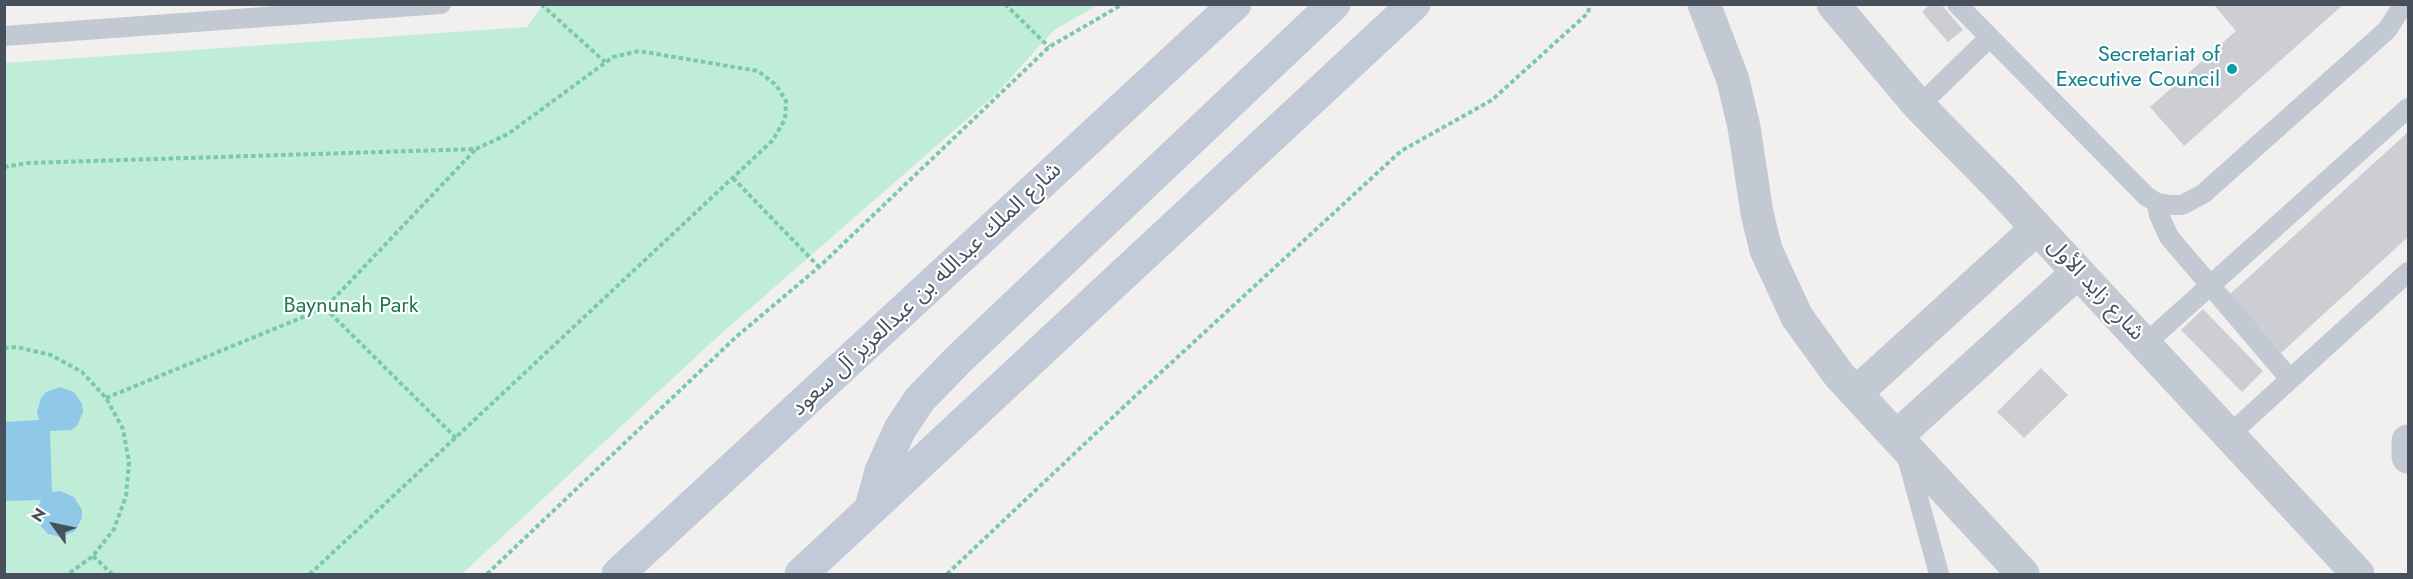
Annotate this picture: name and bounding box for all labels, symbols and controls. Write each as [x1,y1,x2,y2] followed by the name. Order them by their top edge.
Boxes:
[2056,43,2220,94] place label: Secretariat of Executive Council
[2225,62,2239,76] marker: Secretariat of Executive Council
[786,158,1068,422] street label: شارع الملك عبدالله بن عبدالعزيز آل سعود
[2041,233,2149,347] street label: شارع زايد الأول
[283,294,419,320] park label: Baynunah Park
[24,495,84,555] north arrow
[25,503,52,527] text: N

